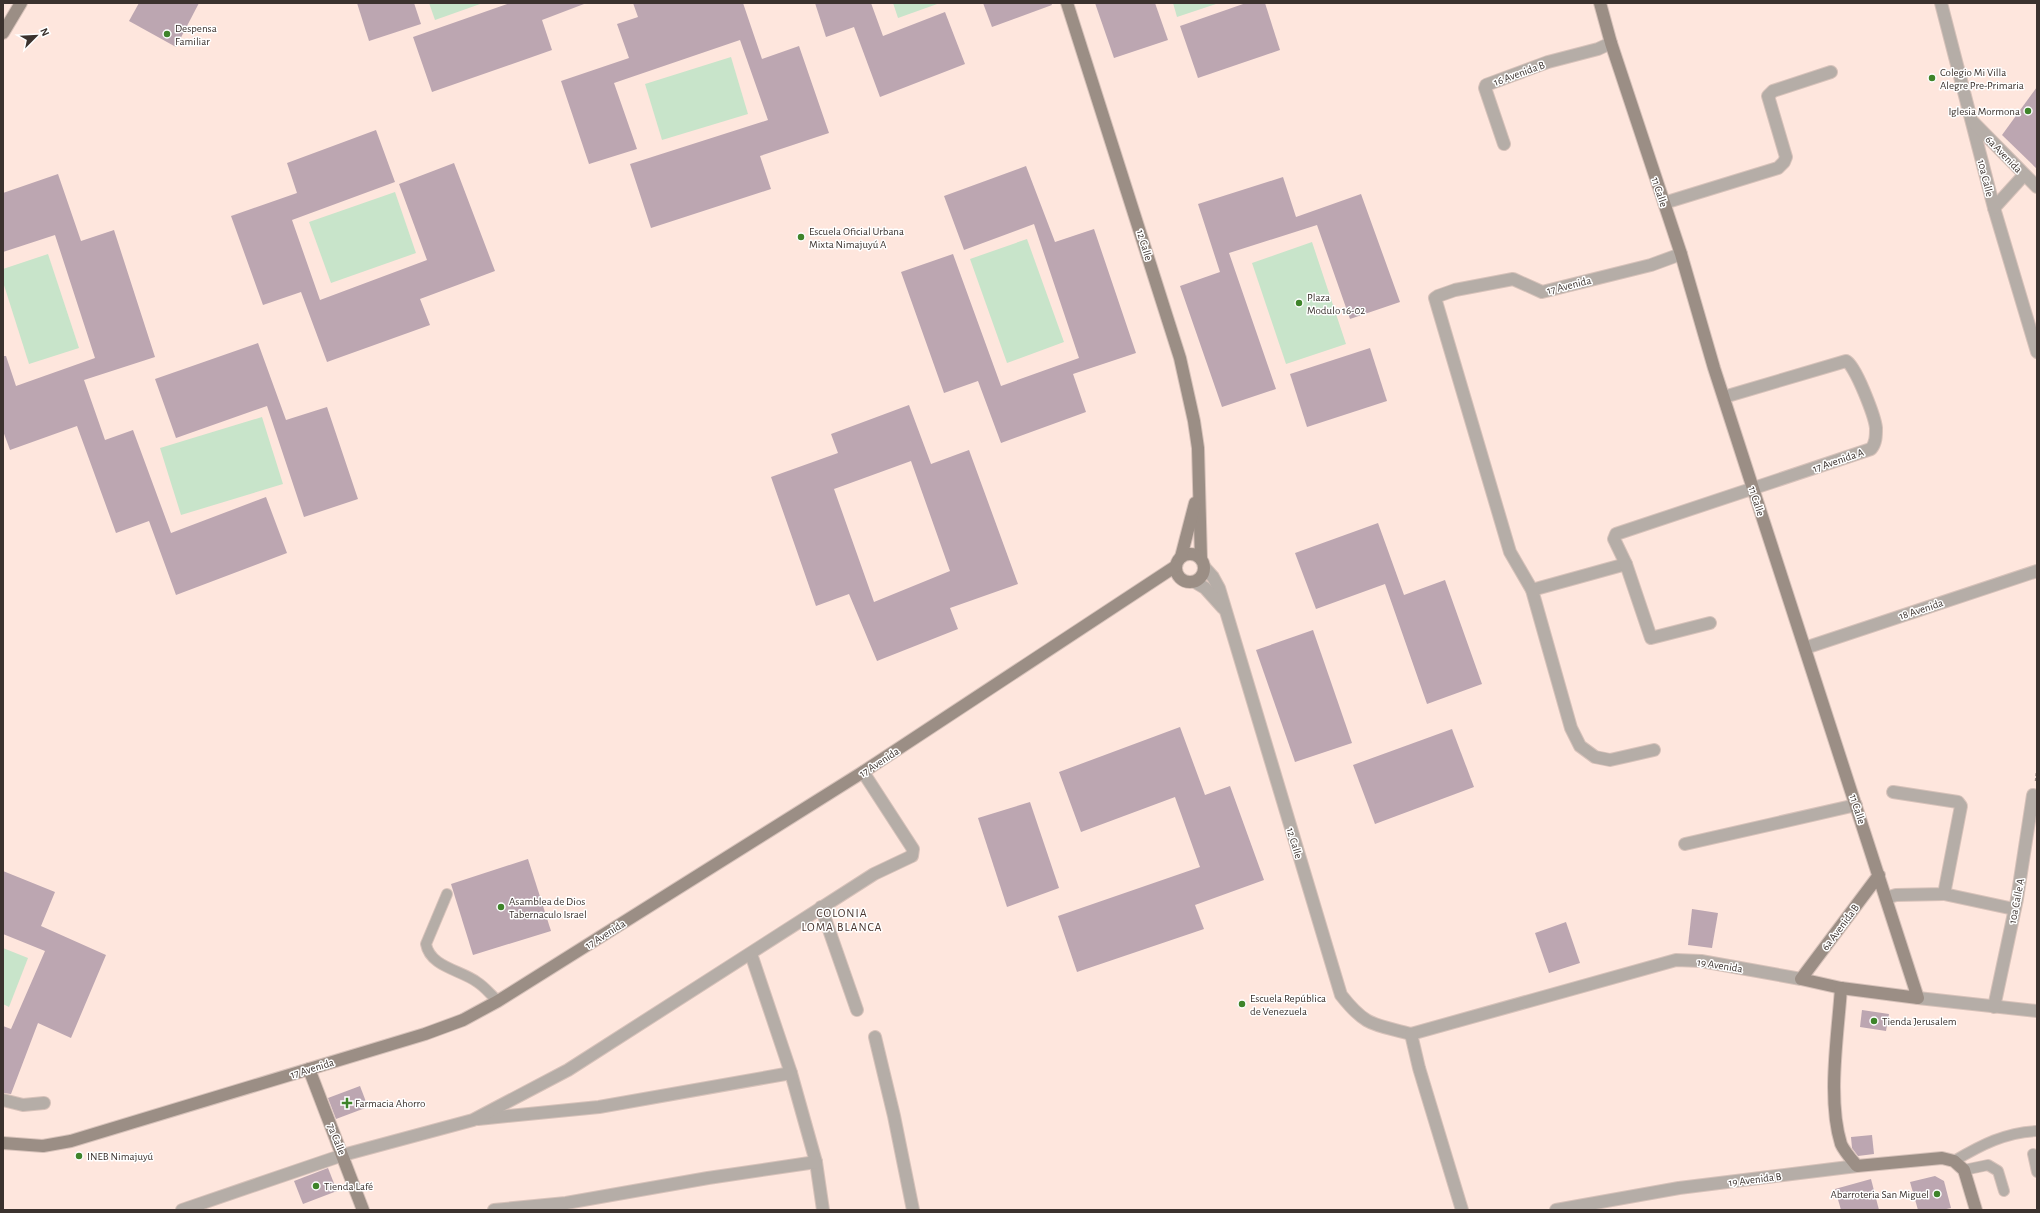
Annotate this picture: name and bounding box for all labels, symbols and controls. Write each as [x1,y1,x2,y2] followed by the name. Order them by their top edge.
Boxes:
[16,16,56,56] north arrow
[175,23,217,47] place label: Despensa Familiar
[38,26,51,38] text: N
[162,29,172,39] marker: Despensa Familiar
[1492,59,1546,88] street label: 16 Avenida B
[1940,67,2024,91] place label: Colegio Mi Villa Alegre Pre-Primaria
[1927,73,1937,83] marker: Colegio Mi Villa Alegre Pre-Primaria
[1948,106,2020,117] place label: Iglesia Mormona
[2023,106,2033,116] marker: Iglesia Mormona
[1983,134,2024,175] street label: 6a Avenida
[1976,158,1995,198] street label: 10a Calle
[1650,176,1669,208] street label: 11 Calle
[809,226,904,250] place label: Escuela Oficial Urbana Mixta Nimajuyú A
[1135,228,1154,262] street label: 12 Calle
[796,232,806,242] marker: Escuela Oficial Urbana Mixta Nimajuyú A
[1546,275,1592,296] street label: 17 Avenida
[1307,292,1365,316] place label: Plaza Modulo 16-02
[1294,298,1304,308] marker: Plaza Modulo 16-02
[1811,446,1866,474] street label: 17 Avenida A
[1747,485,1766,517] street label: 11 Calle
[1898,597,1945,622] street label: 18 Avenida
[857,746,901,779] street label: 17 Avenida
[1848,793,1867,825] street label: 11 Calle
[1285,826,1304,860] street label: 12 Calle
[2007,877,2026,925] street label: 10a Calle A
[509,896,587,920] place label: Asamblea de Dios Tabernaculo Israel
[496,902,506,912] marker: Asamblea de Dios Tabernaculo Israel
[1820,902,1861,952] street label: 6a Avenida B
[801,907,883,933] district label: COLONIA LOMA BLANCA
[583,918,627,951] street label: 17 Avenida
[1697,956,1743,974] street label: 19 Avenida
[1250,993,1326,1017] place label: Escuela República de Venezuela
[1237,999,1247,1009] marker: Escuela República de Venezuela
[1869,1016,1879,1026] marker: Tienda Jerusalem
[1882,1016,1957,1027] place label: Tienda Jerusalem
[289,1057,335,1080] street label: 17 Avenida
[342,1098,352,1108] marker: Farmacia Ahorro
[355,1098,426,1109] place label: Farmacia Ahorro
[325,1122,348,1156] street label: 7a Calle
[74,1151,84,1161] marker: INEB Nimajuyú
[87,1151,154,1162] place label: INEB Nimajuyú
[1728,1171,1782,1188] street label: 19 Avenida B
[311,1181,321,1191] marker: Tienda Lafé
[324,1181,373,1192] place label: Tienda Lafé
[1830,1189,1929,1200] place label: Abarroteria San Miguel
[1932,1189,1942,1199] marker: Abarroteria San Miguel

